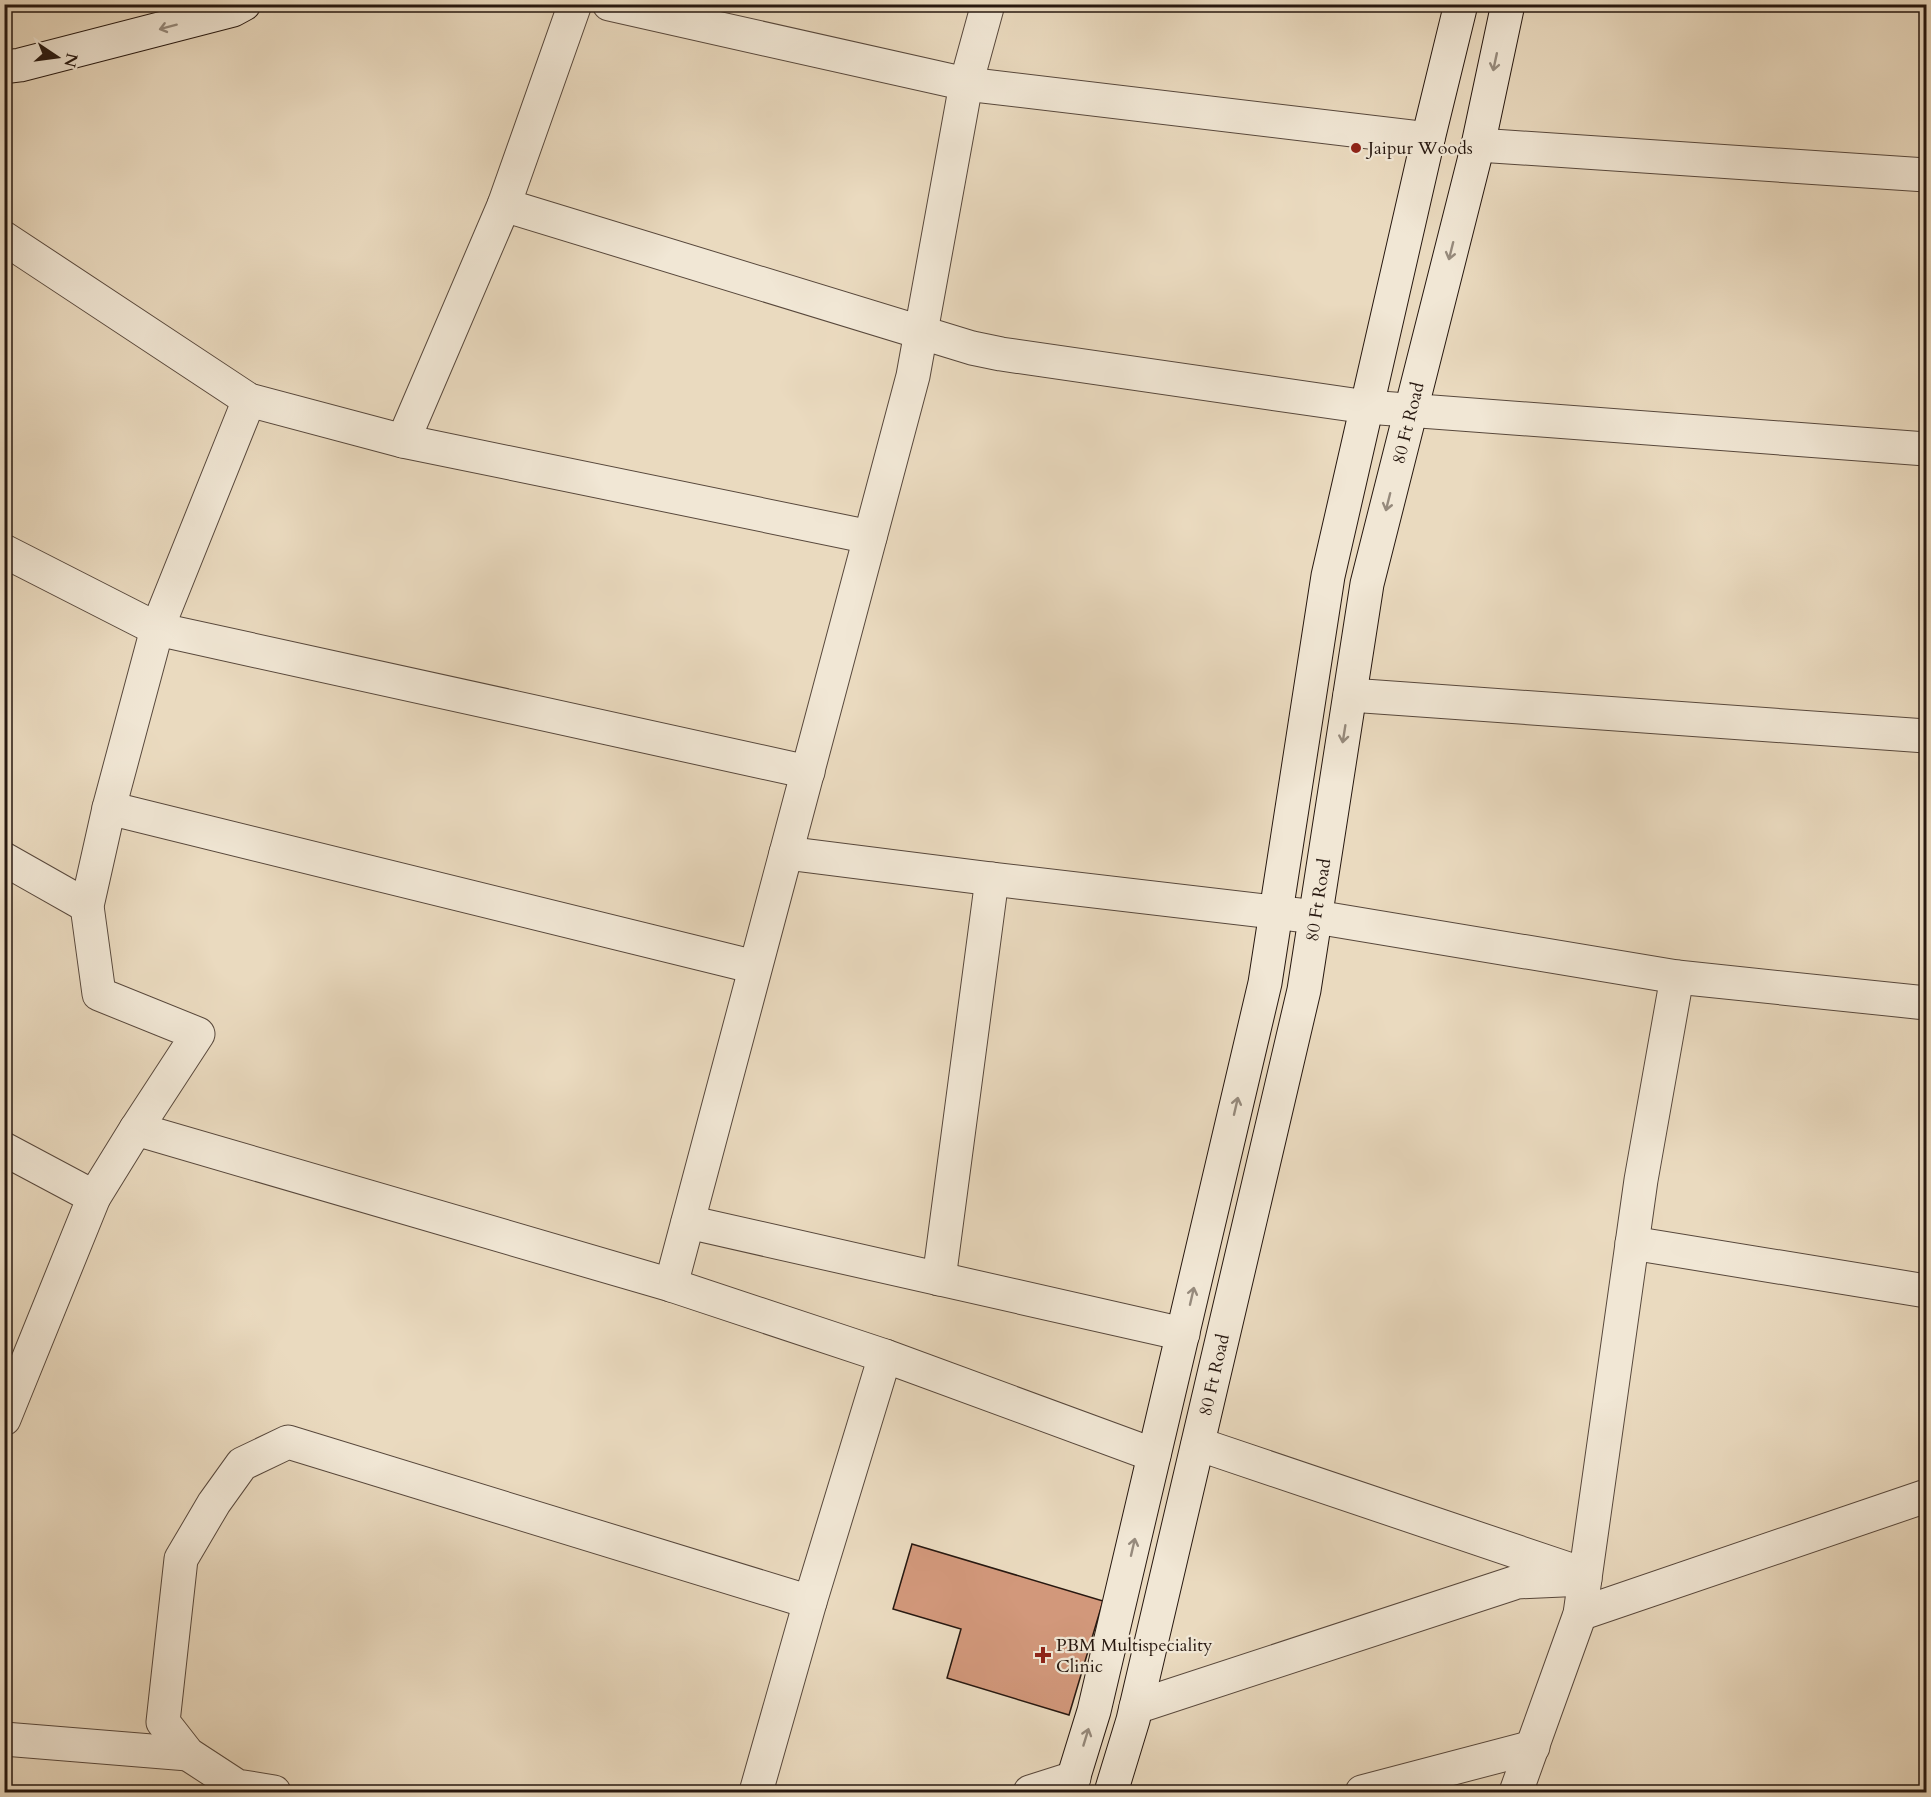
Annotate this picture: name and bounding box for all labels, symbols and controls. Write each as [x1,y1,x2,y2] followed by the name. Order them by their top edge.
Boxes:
[159,21,178,33] one-way arrow
[27,27,87,87] north arrow
[58,51,83,69] text: N
[1489,52,1501,71] one-way arrow
[1365,136,1473,161] place label: Jaipur Woods
[1349,141,1363,155] marker: Jaipur Woods
[1444,242,1456,261] one-way arrow
[1386,379,1431,467] street label: 80 Ft Road
[1381,492,1393,511] one-way arrow
[1338,724,1349,744] one-way arrow
[1300,856,1337,943] street label: 80 Ft Road
[1231,1097,1242,1116] one-way arrow
[1186,1287,1198,1306] one-way arrow
[1193,1331,1236,1419] street label: 80 Ft Road
[1127,1538,1139,1557] one-way arrow
[1056,1633,1213,1679] place label: PBM Multispeciality Clinic
[1034,1646,1052,1664] marker: PBM Multispeciality Clinic
[1082,1727,1093,1746] one-way arrow

